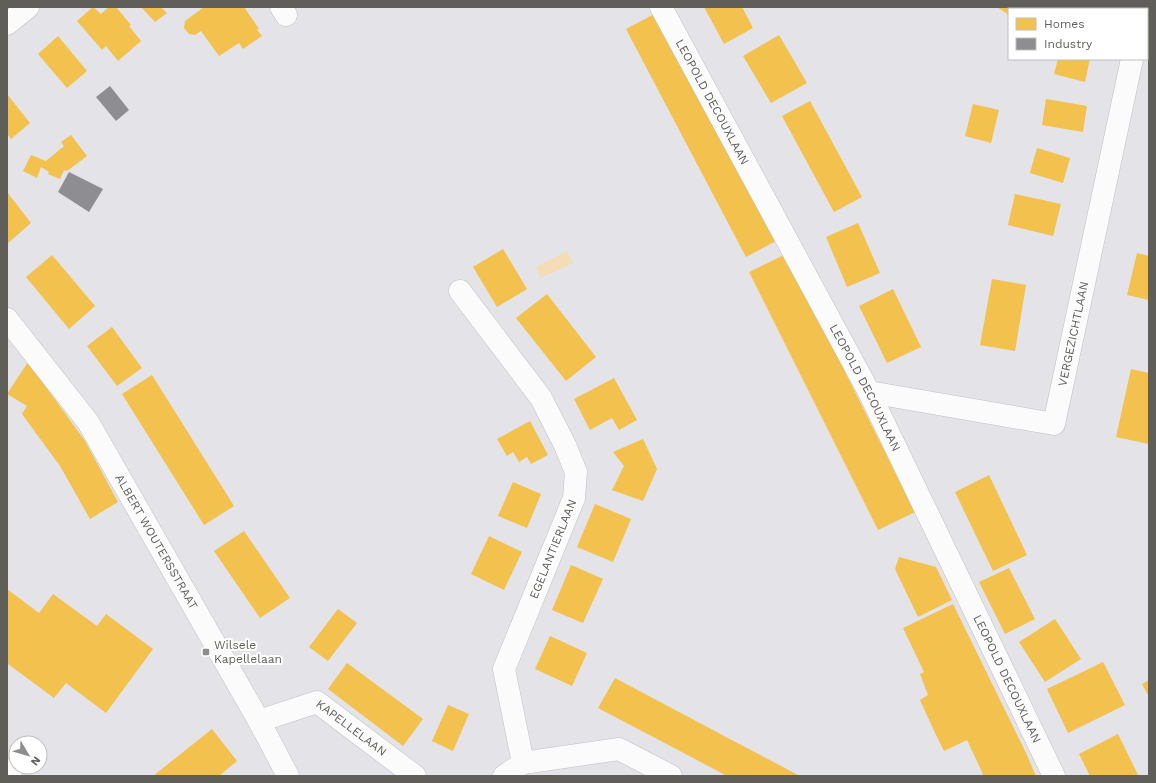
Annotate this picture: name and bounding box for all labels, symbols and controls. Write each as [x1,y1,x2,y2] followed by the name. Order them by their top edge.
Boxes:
[1008,8,1148,60] legend
[1044,17,1085,31] text: Homes
[673,37,752,167] street label: LEOPOLD DECOUXLAAN
[1044,37,1093,51] text: Industry
[1055,280,1091,388] street label: VERGEZICHTLAAN
[827,322,903,453] street label: LEOPOLD DECOUXLAAN
[112,472,201,612] street label: ALBERT WOUTERSSTRAAT
[527,497,579,601] street label: EGELANTIERLAAN
[970,612,1044,745] street label: LEOPOLD DECOUXLAAN
[214,638,282,666] place label: Wilsele Kapellelaan
[201,647,211,657] marker: Wilsele Kapellelaan
[313,697,389,759] street label: KAPELLELAAN
[8,735,48,775] north arrow
[28,754,43,768] text: N

